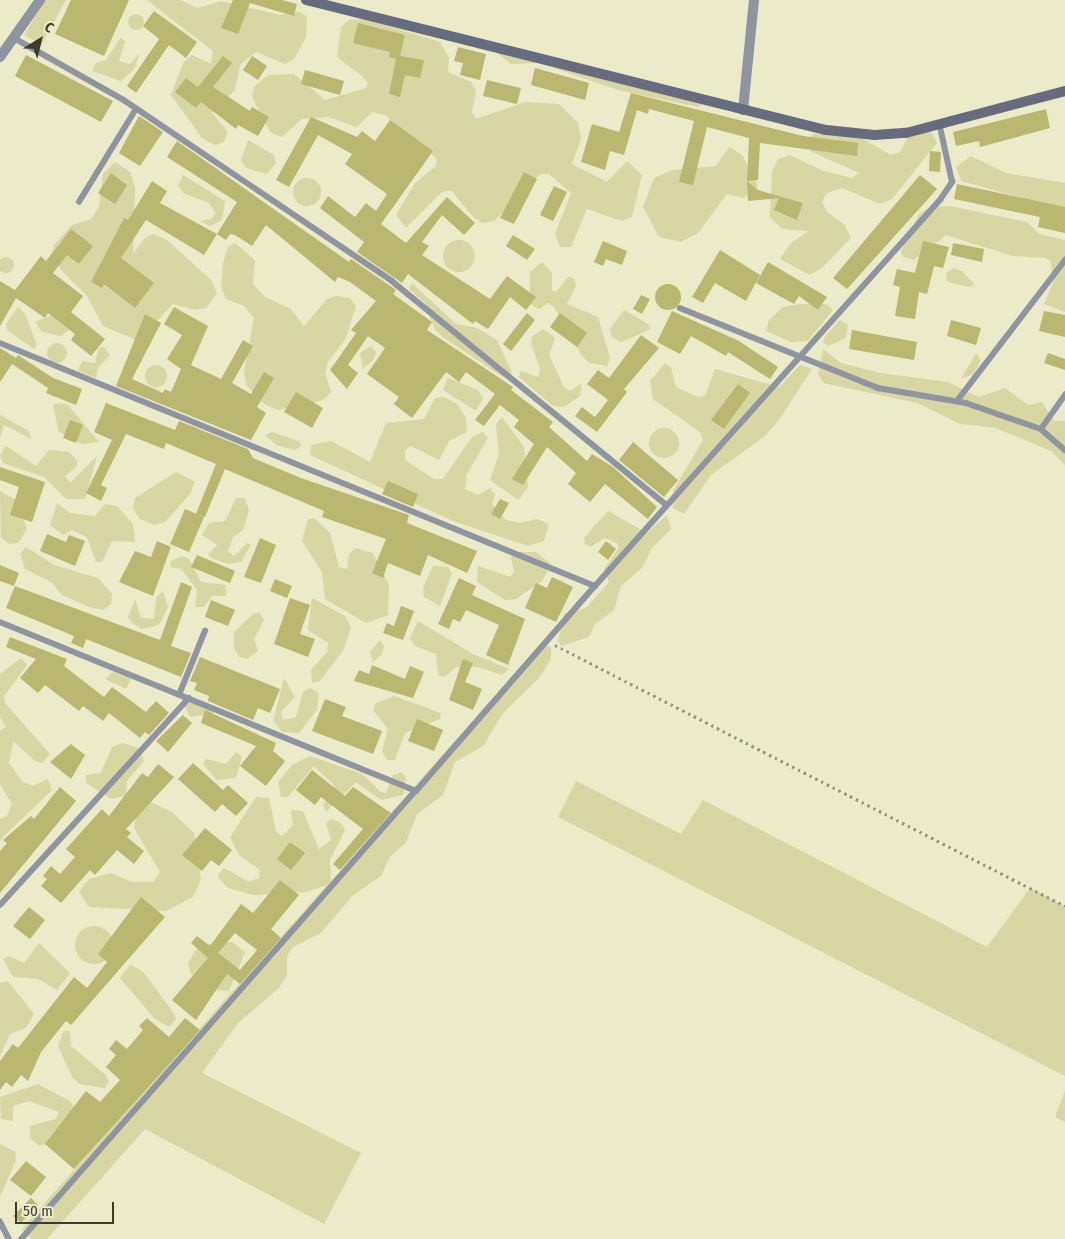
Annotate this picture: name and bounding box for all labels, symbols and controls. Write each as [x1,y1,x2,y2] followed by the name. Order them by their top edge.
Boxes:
[15,15,65,65] north arrow
[41,18,57,36] text: С
[18,1192,116,1224] scale bar
[23,1202,53,1220] text: 50 m

